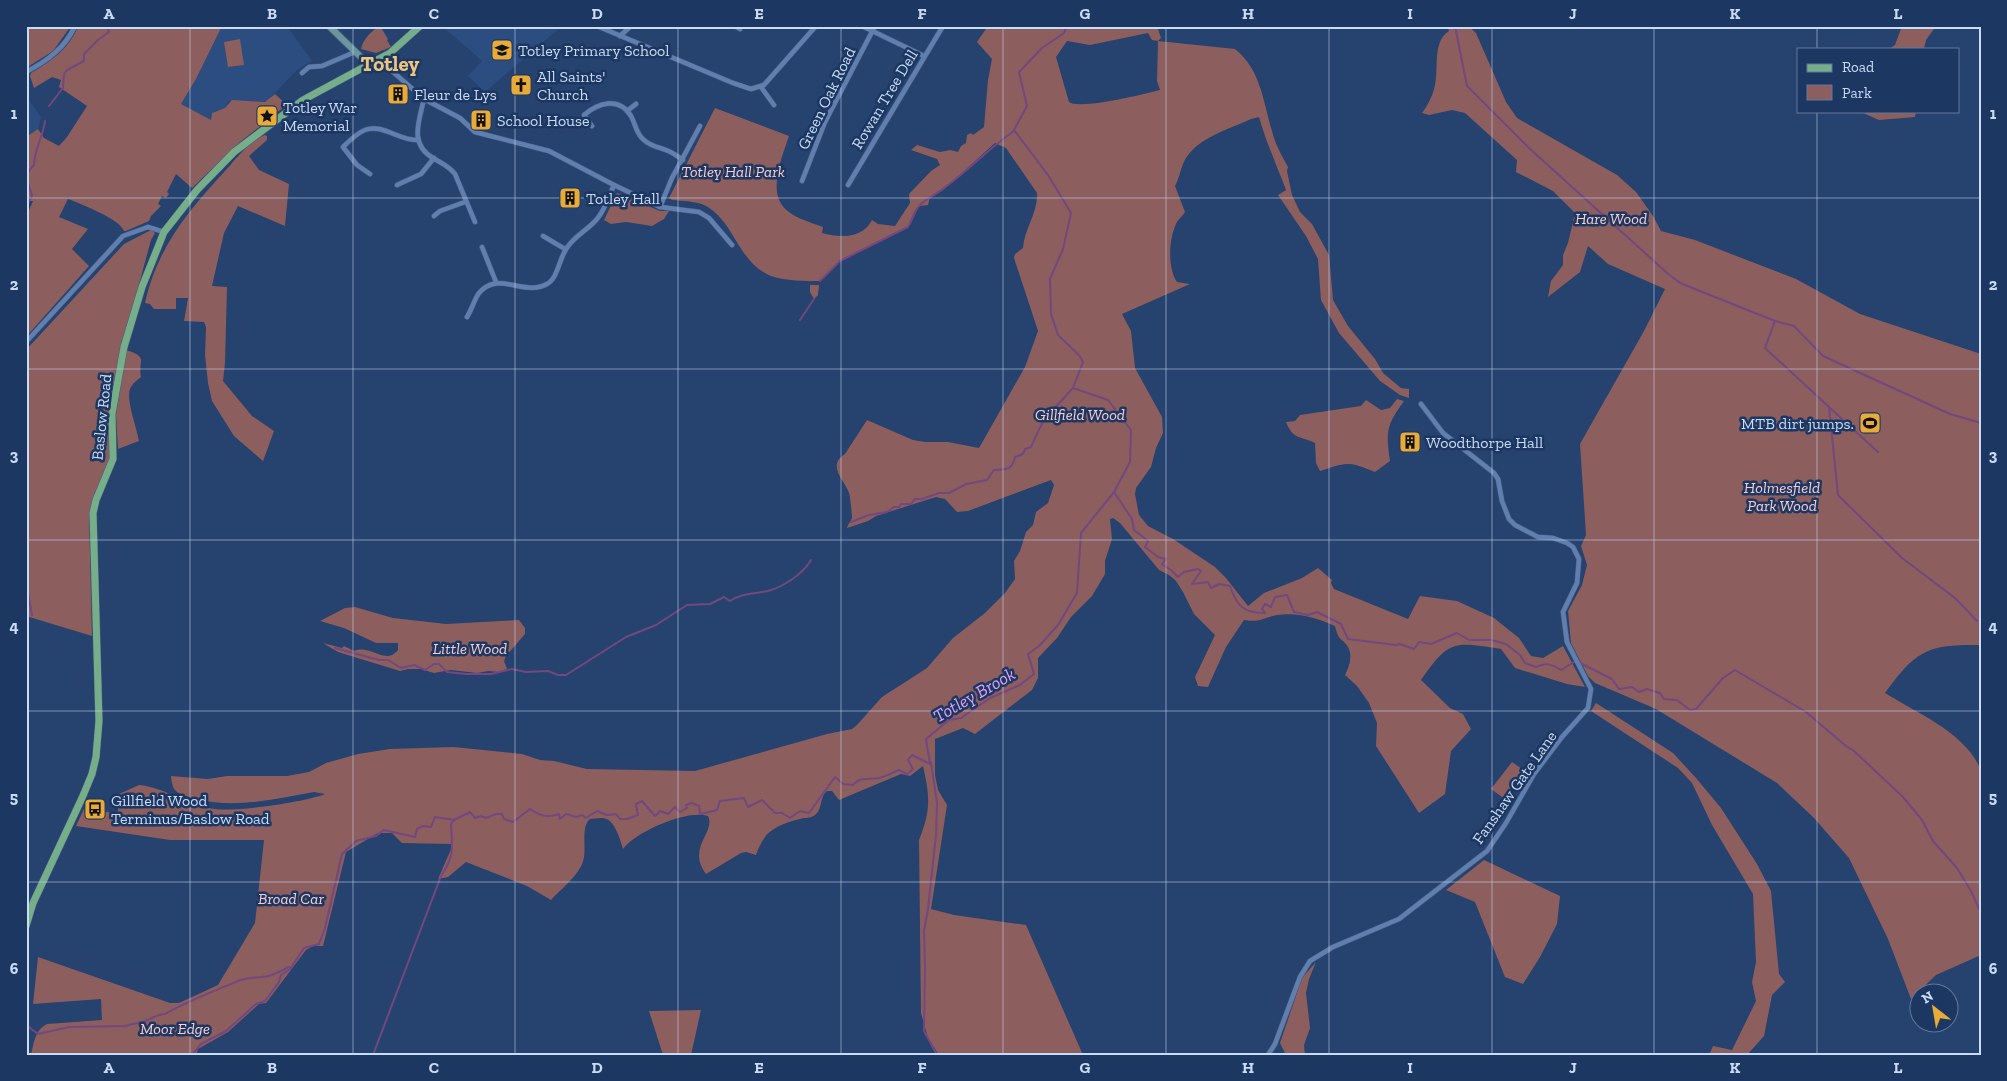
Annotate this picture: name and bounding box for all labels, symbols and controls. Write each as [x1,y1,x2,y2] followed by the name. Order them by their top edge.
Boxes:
[104,4,115,23] text: A
[267,4,277,23] text: B
[429,4,439,23] text: C
[591,4,603,23] text: D
[754,4,764,23] text: E
[917,4,927,23] text: F
[1080,4,1091,23] text: G
[1242,4,1254,23] text: H
[1407,4,1413,23] text: I
[1569,4,1577,23] text: J
[1730,4,1741,23] text: K
[1894,4,1903,23] text: L
[490,38,514,62] school or university icon: Totley Primary School
[518,41,670,60] place label: Totley Primary School
[794,44,859,152] street label: Green Oak Road
[847,46,922,152] street label: Rowan Tree Dell
[1797,48,1960,112] legend
[360,51,420,76] district label: Totley
[1842,58,1875,76] text: Road
[537,67,605,104] place label: All Saints' Church
[509,73,533,97] church icon: All Saints' Church
[386,82,410,106] building icon: Fleur de Lys
[1842,84,1872,102] text: Park
[414,85,497,104] place label: Fleur de Lys
[283,98,357,135] place label: Totley War Memorial
[11,104,18,123] text: 1
[255,104,279,128] place icon: Totley War Memorial
[1990,104,1997,123] text: 1
[469,108,493,132] building icon: School House
[497,111,590,130] place label: School House
[681,162,785,181] park label: Totley Hall Park
[558,186,582,210] building icon: Totley Hall
[586,189,660,208] place label: Totley Hall
[1575,209,1647,228] park label: Hare Wood
[10,275,19,294] text: 2
[1989,275,1998,294] text: 2
[88,373,115,461] street label: Baslow Road
[1035,405,1125,424] park label: Gillfield Wood
[1858,411,1882,435] sports icon: MTB dirt jumps.
[1741,414,1854,433] place label: MTB dirt jumps.
[1398,430,1422,454] building icon: Woodthorpe Hall
[1426,433,1543,452] place label: Woodthorpe Hall
[10,446,19,465] text: 3
[1989,446,1998,465] text: 3
[1744,478,1820,515] park label: Holmesfield Park Wood
[9,617,19,636] text: 4
[1988,617,1998,636] text: 4
[433,639,507,658] park label: Little Wood
[929,663,1019,727] water label: Totley Brook
[1468,727,1560,847] street label: Fanshaw Gate Lane
[10,788,18,807] text: 5
[1989,788,1997,807] text: 5
[111,791,270,828] place label: Gillfield Wood Terminus/Baslow Road
[83,797,107,821] bus stop icon: Gillfield Wood Terminus/Baslow Road
[258,889,324,908] park label: Broad Car
[10,959,19,978] text: 6
[1989,959,1998,978] text: 6
[1910,984,1960,1034] north arrow
[1919,987,1937,1007] text: N
[140,1019,210,1038] park label: Moor Edge
[104,1058,115,1077] text: A
[267,1058,277,1077] text: B
[429,1058,439,1077] text: C
[591,1058,603,1077] text: D
[754,1058,764,1077] text: E
[917,1058,927,1077] text: F
[1080,1058,1091,1077] text: G
[1242,1058,1254,1077] text: H
[1407,1058,1413,1077] text: I
[1569,1058,1577,1077] text: J
[1730,1058,1741,1077] text: K
[1894,1058,1903,1077] text: L

